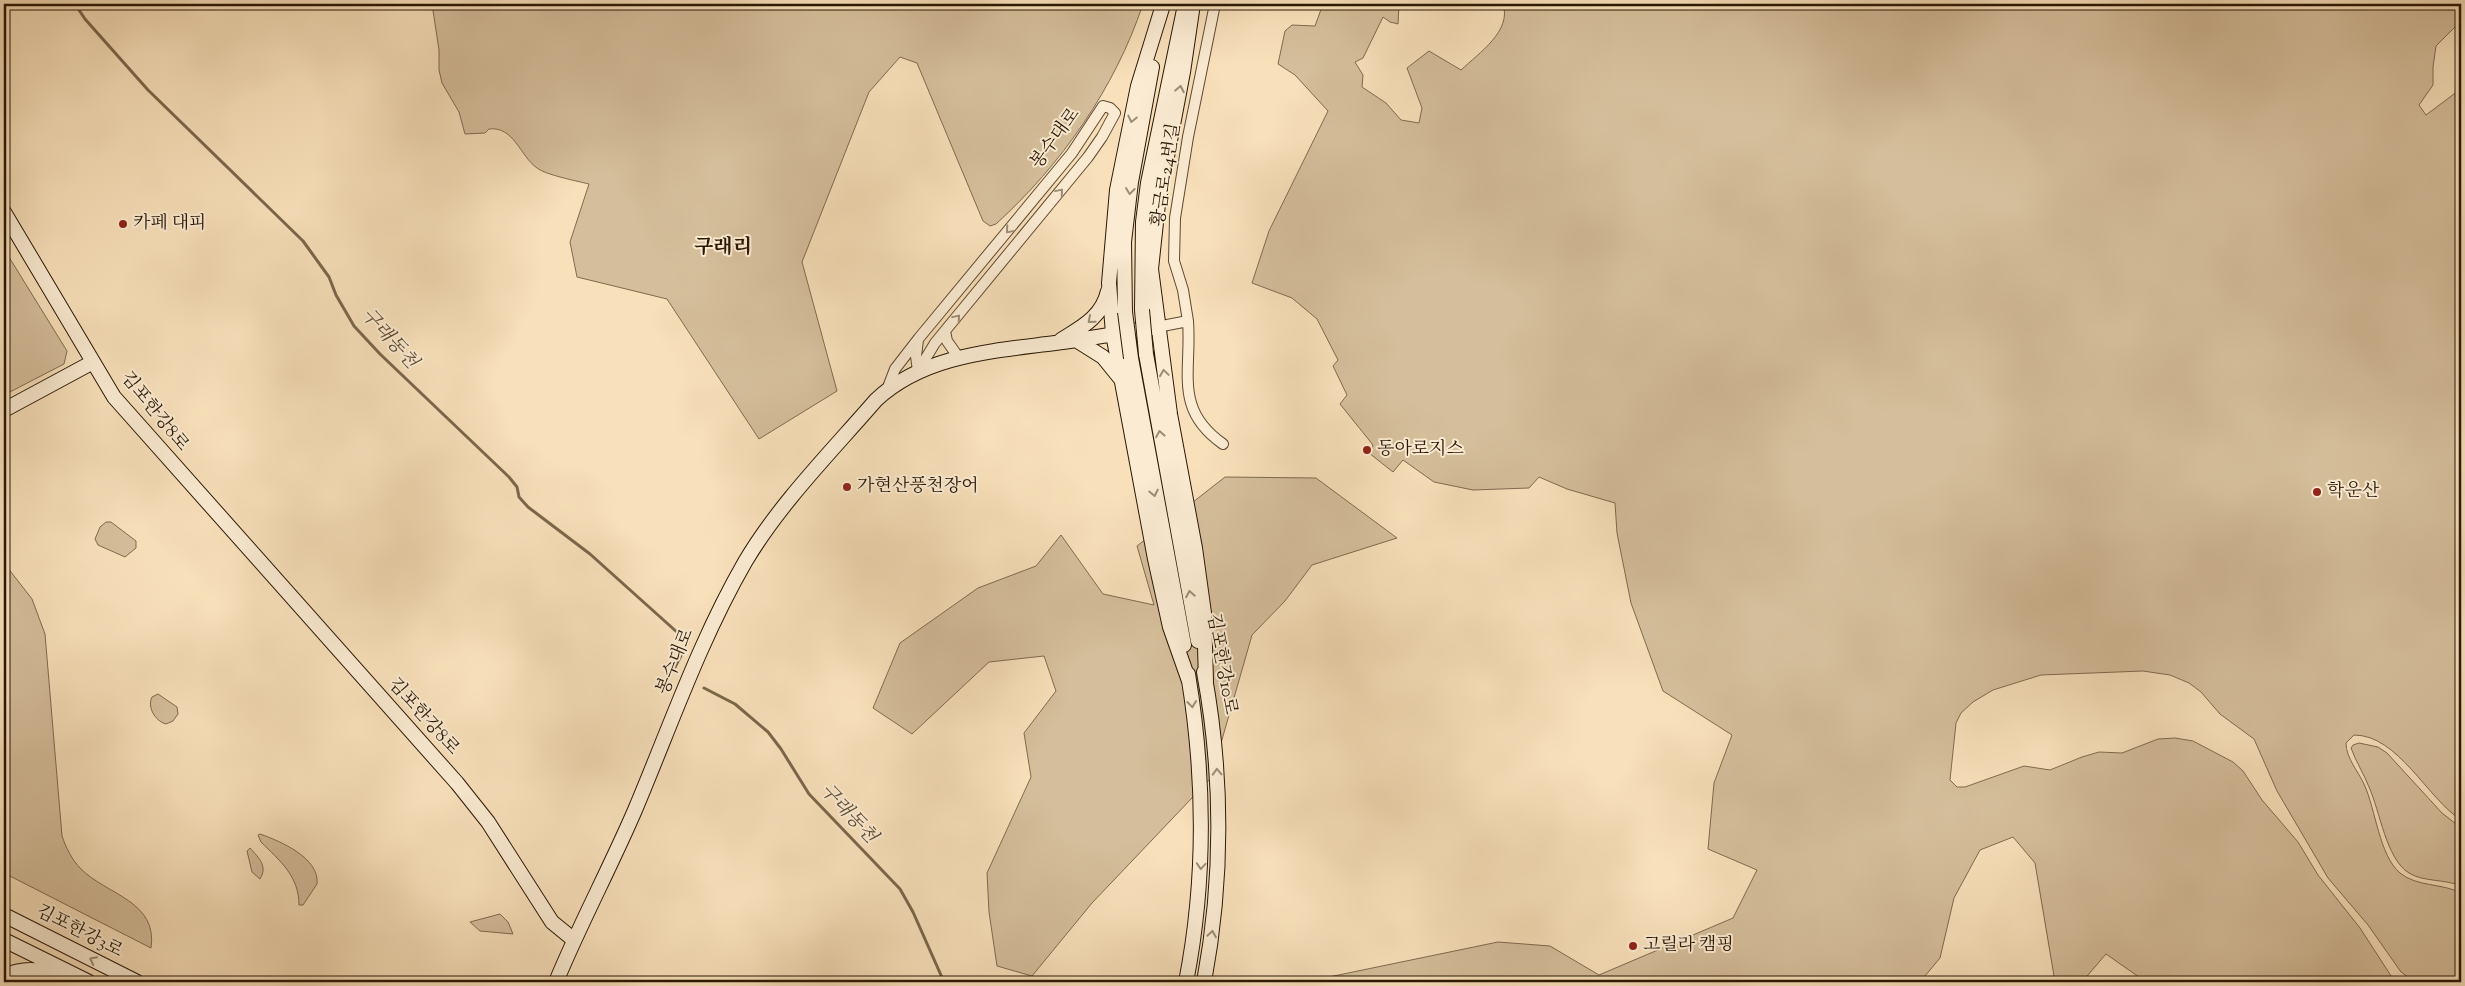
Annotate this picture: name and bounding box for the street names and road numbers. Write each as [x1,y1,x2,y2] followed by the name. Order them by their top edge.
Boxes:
[1025,103,1087,175] street label: 봉수대로
[1146,121,1188,229] street label: 황금로24번길
[114,367,194,457] street label: 김포한강8로
[1199,611,1243,717] street label: 김포한강10로
[651,625,701,699] street label: 봉수대로
[381,673,465,761] street label: 김포한강8로
[31,899,127,965] street label: 김포한강3로

